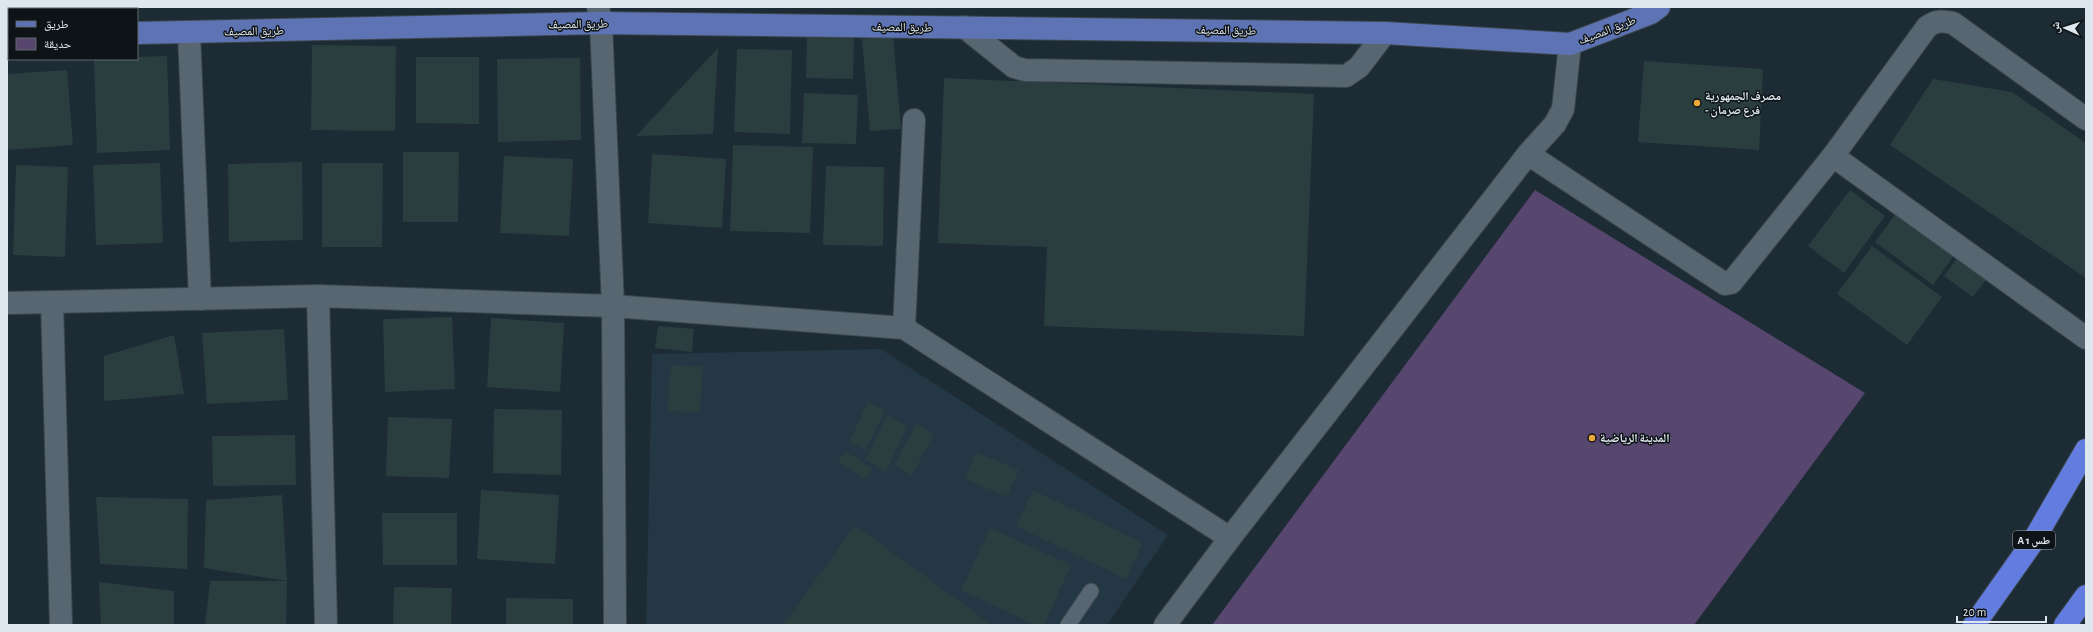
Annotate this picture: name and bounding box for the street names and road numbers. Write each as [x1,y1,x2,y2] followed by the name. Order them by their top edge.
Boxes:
[1577,14,1638,48] street label: طريق المصيف
[548,17,608,32] street label: طريق المصيف
[872,20,932,35] street label: طريق المصيف
[1196,23,1256,38] street label: طريق المصيف
[224,24,284,39] street label: طريق المصيف
[2013,531,2055,549] road number: A 1 طس

